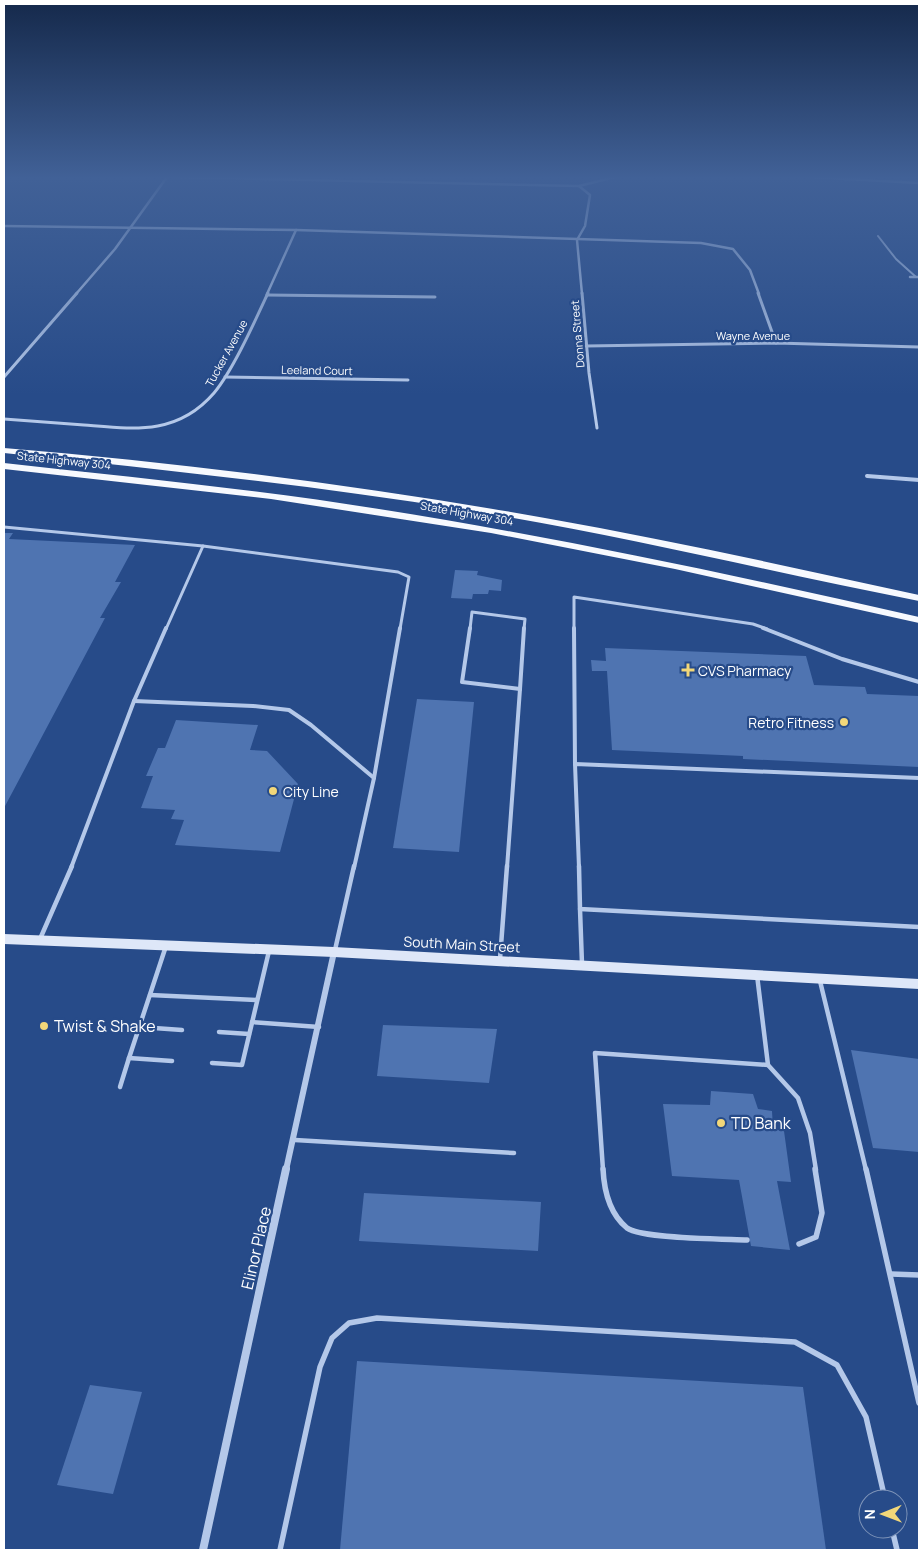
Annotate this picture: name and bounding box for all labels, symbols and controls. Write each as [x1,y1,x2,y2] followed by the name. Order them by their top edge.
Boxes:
[567,300,587,368] street label: Donna Street
[201,316,251,389] street label: Tucker Avenue
[716,328,791,343] street label: Wayne Avenue
[281,362,353,378] street label: Leeland Court
[16,448,112,472] street label: State Highway 304
[419,497,515,529] street label: State Highway 304
[698,661,792,680] place label: CVS Pharmacy
[682,664,694,676] marker: CVS Pharmacy
[748,713,834,732] place label: Retro Fitness
[838,716,850,728] marker: Retro Fitness
[283,782,339,801] place label: City Line
[267,785,279,797] marker: City Line
[403,931,521,957] street label: South Main Street
[54,1015,156,1037] place label: Twist & Shake
[38,1020,50,1032] marker: Twist & Shake
[731,1112,792,1134] place label: TD Bank
[715,1117,727,1129] marker: TD Bank
[236,1204,276,1292] street label: Elinor Place
[858,1489,908,1539] north arrow
[860,1509,879,1519] text: N

